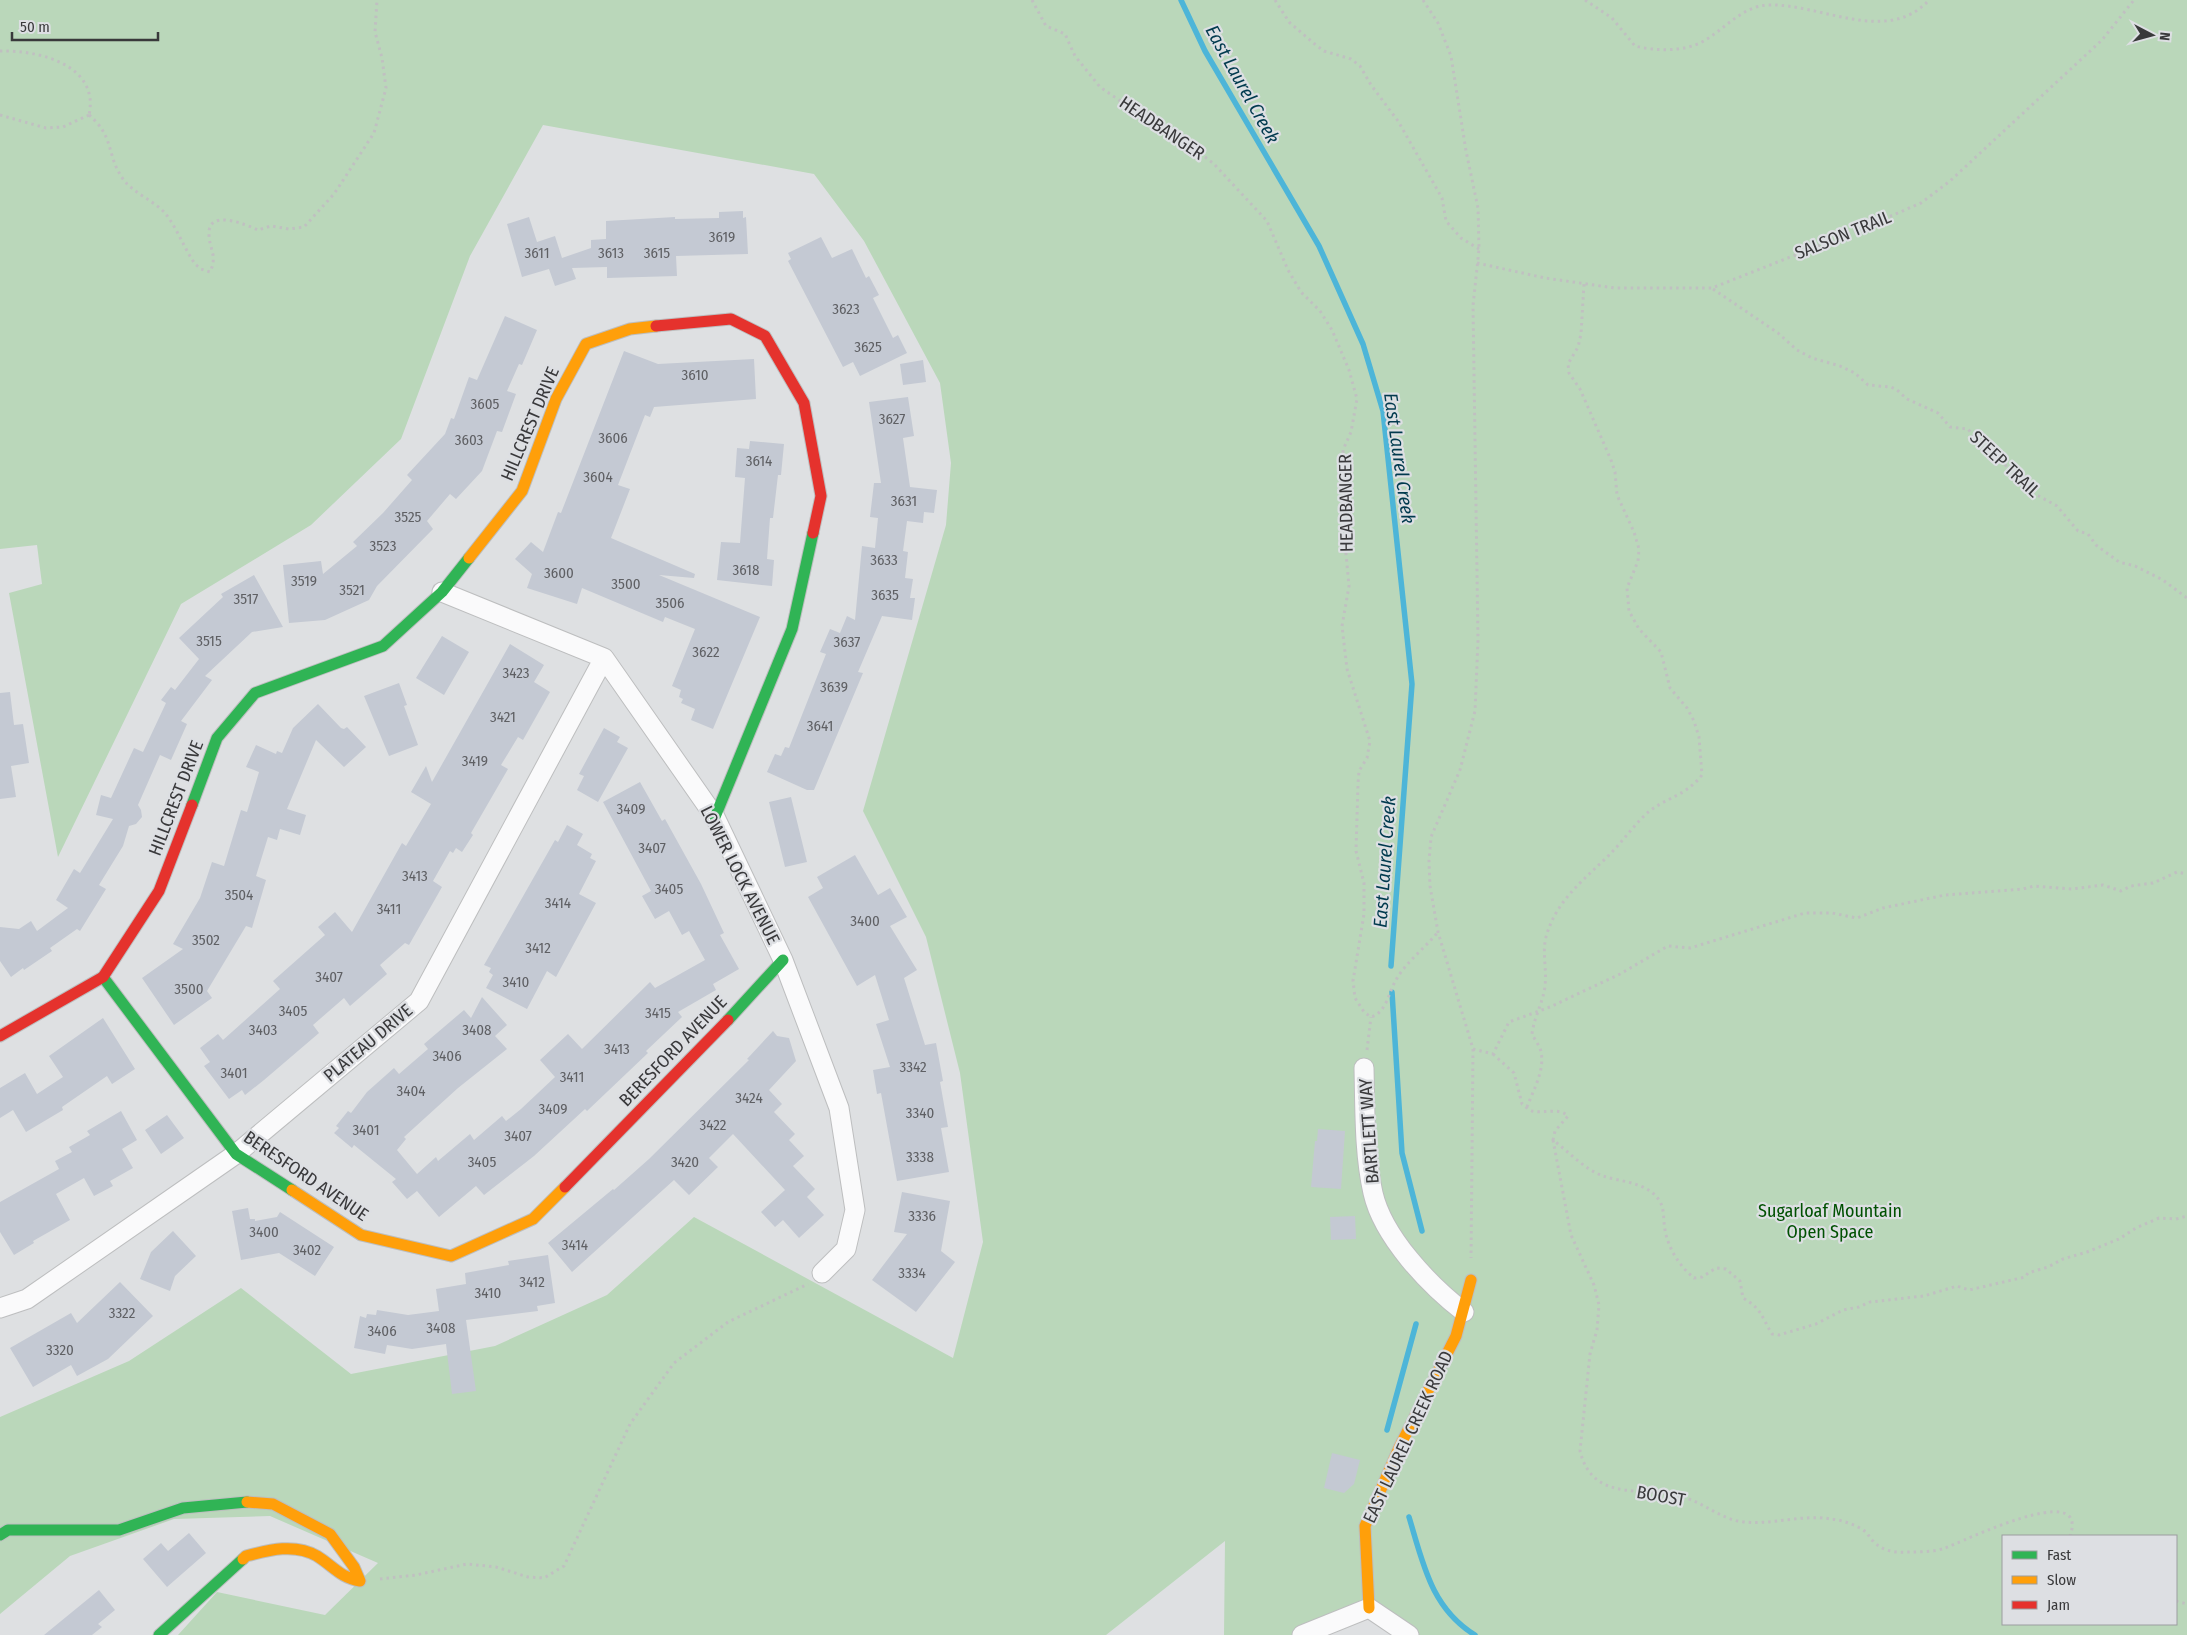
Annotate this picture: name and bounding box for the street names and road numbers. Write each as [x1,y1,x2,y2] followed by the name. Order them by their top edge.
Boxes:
[1115,91,1209,165] street label: HEADBANGER
[1792,206,1894,264] street label: SALSON TRAIL
[496,364,564,484] street label: HILLCREST DRIVE
[1965,426,2045,502] street label: STEEP TRAIL
[1334,454,1358,552] street label: HEADBANGER
[144,737,208,859] street label: HILLCREST DRIVE
[696,802,784,948] street label: LOWER LOCK AVENUE
[615,991,731,1111] street label: BERESFORD AVENUE
[319,999,417,1087] street label: PLATEAU DRIVE
[1354,1078,1384,1184] street label: BARTLETT WAY
[240,1126,372,1226] street label: BERESFORD AVENUE
[1358,1347,1458,1527] street label: EAST LAUREL CREEK ROAD
[1635,1481,1688,1511] street label: BOOST

